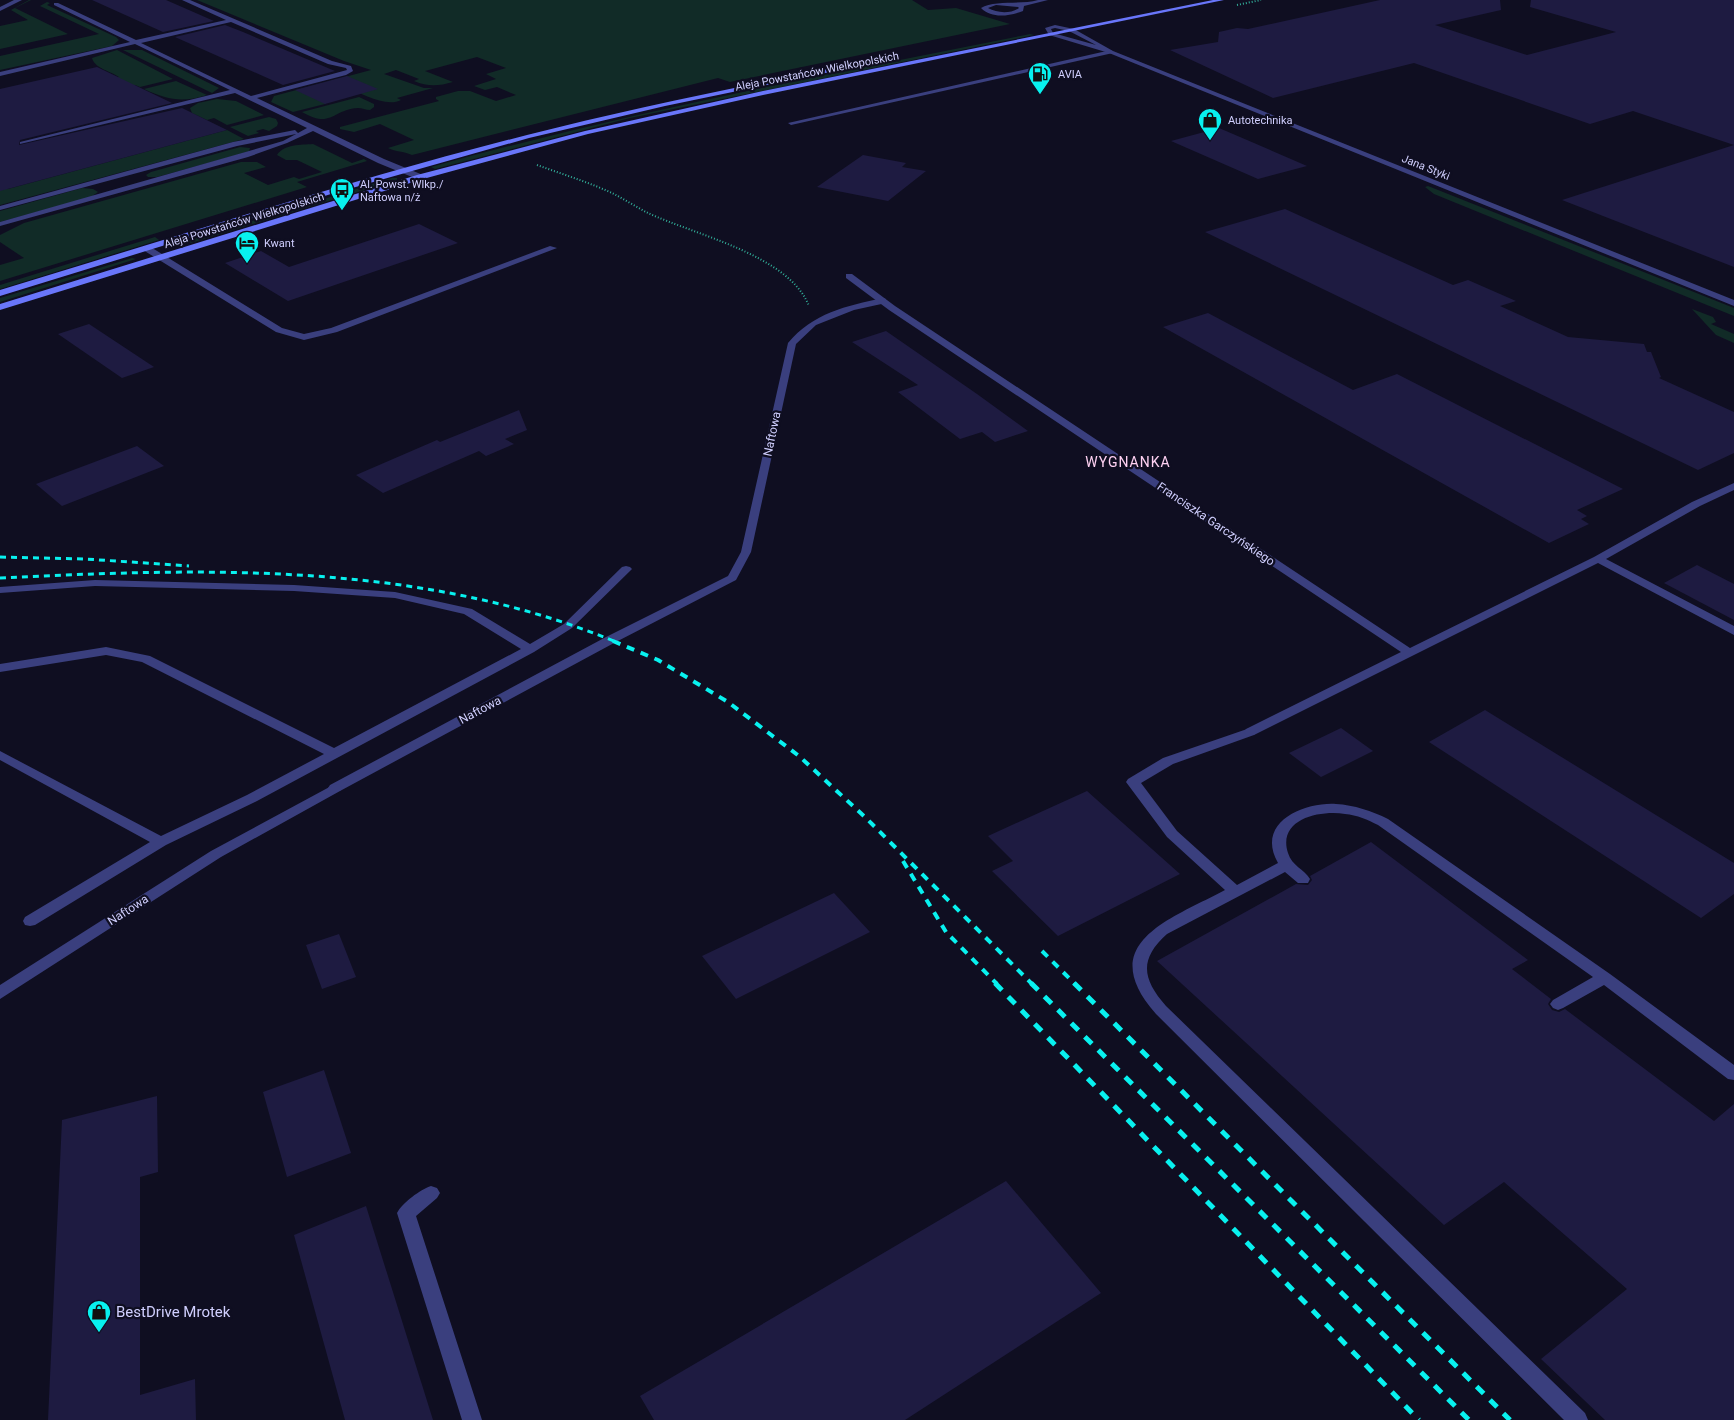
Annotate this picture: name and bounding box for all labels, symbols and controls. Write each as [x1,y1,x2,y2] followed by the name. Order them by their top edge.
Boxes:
[734,49,900,94] street label: Aleja Powstańców Wielkopolskich
[1027,61,1053,95] fuel station icon: AVIA
[1058,68,1083,81] place label: AVIA
[1197,107,1223,141] shop icon: Autotechnika
[1228,114,1293,127] place label: Autotechnika
[1400,152,1452,183] street label: Jana Styki
[329,177,355,211] bus stop icon: Al. Powst. Wlkp./ Naftowa n/ż
[360,178,444,204] place label: Al. Powst. Wlkp./ Naftowa n/ż
[163,190,326,251] street label: Aleja Powstańców Wielkopolskich
[234,230,260,264] hotel icon: Kwant
[264,237,295,250] place label: Kwant
[760,410,784,458] street label: Naftowa
[1085,454,1171,470] district label: WYGNANKA
[1155,479,1278,569] street label: Franciszka Garczyńskiego
[457,693,503,727] street label: Naftowa
[105,892,151,928] street label: Naftowa
[86,1299,112,1333] shop icon: BestDrive Mrotek
[116,1303,231,1321] place label: BestDrive Mrotek

